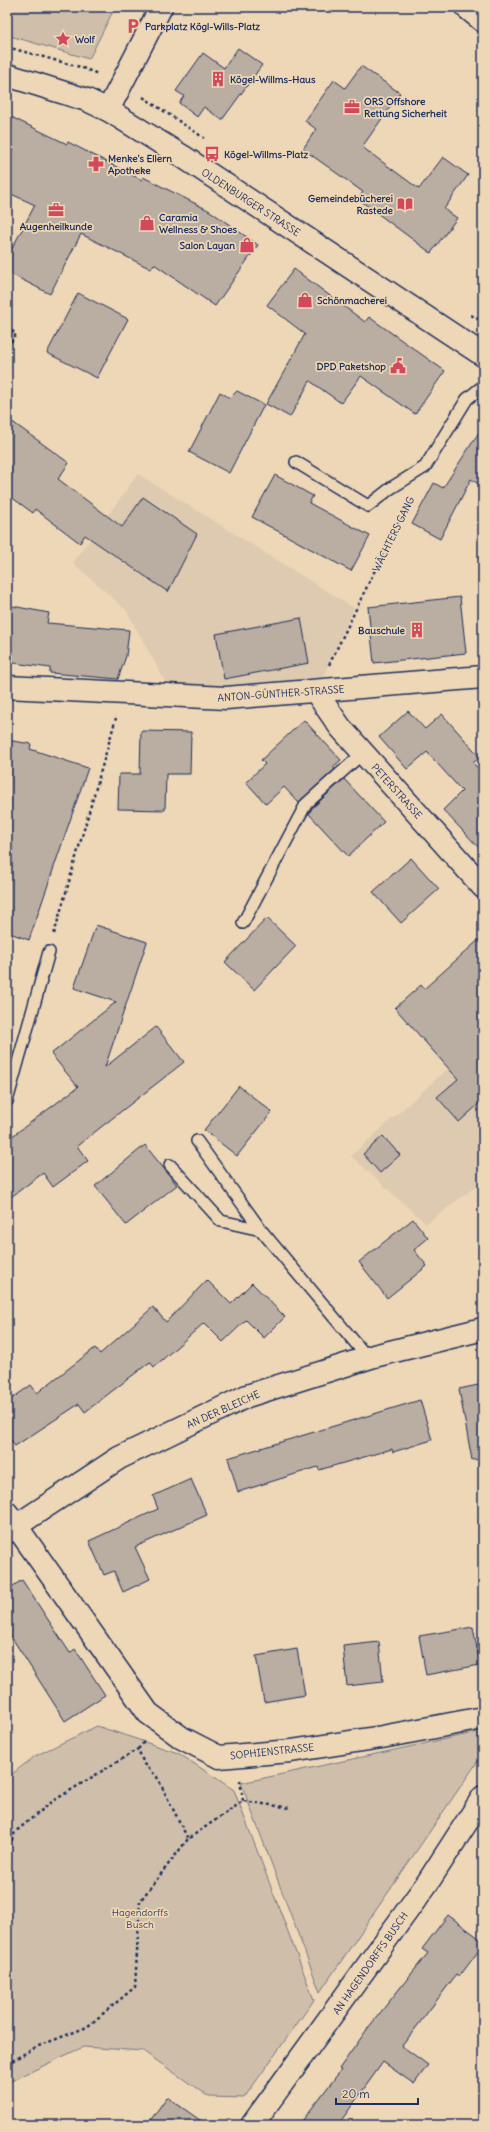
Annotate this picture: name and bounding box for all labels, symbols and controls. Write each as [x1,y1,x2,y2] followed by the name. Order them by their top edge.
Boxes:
[124,17,142,35] parking icon: Parkplatz Kögl-Wills-Platz
[145,20,260,33] place label: Parkplatz Kögl-Wills-Platz
[54,30,72,48] place icon: Wolf
[75,33,96,46] place label: Wolf
[209,70,227,88] building icon: Kögel-Willms-Haus
[230,73,316,86] place label: Kögel-Willms-Haus
[364,95,447,120] place label: ORS Offshore Rettung Sicherheit
[343,98,361,116] office icon: ORS Offshore Rettung Sicherheit
[203,145,221,163] bus stop icon: Kögel-Willms-Platz
[224,148,309,161] place label: Kögel-Willms-Platz
[108,152,172,177] place label: Menke's Ellern Apotheke
[87,155,105,173] pharmacy icon: Menke's Ellern Apotheke
[199,166,303,239] street label: OLDENBURGER STRASSE
[308,192,394,217] place label: Gemeindebücherei Rastede
[396,195,414,213] library icon: Gemeindebücherei Rastede
[47,201,65,219] office icon: Augenheilkunde
[159,211,238,236] place label: Caramia Wellness & Shoes
[138,214,156,232] shop icon: Caramia Wellness & Shoes
[20,220,93,233] place label: Augenheilkunde
[238,236,256,254] shop icon: Salon Layan
[179,239,235,252] place label: Salon Layan
[296,291,314,309] shop icon: Schönmacherei
[317,294,387,307] place label: Schönmacherei
[389,357,407,375] public building icon: DPD Paketshop
[317,360,386,373] place label: DPD Paketshop
[370,494,417,574] street label: WÄCHTERS GANG
[408,621,426,639] building icon: Bauschule
[358,624,406,637] place label: Bauschule
[217,683,345,704] street label: ANTON-GÜNTHER-STRASSE
[368,761,425,822] street label: PETERSTRASSE
[184,1387,262,1431] street label: AN DER BLEICHE
[229,1741,315,1762] street label: SOPHIENSTRASSE
[112,1906,169,1931] park label: Hagendorffs Busch
[330,1909,411,2017] street label: AN HAGENDORFFS BUSCH
[336,2080,418,2106] scale bar
[342,2086,370,2101] text: 20 m

